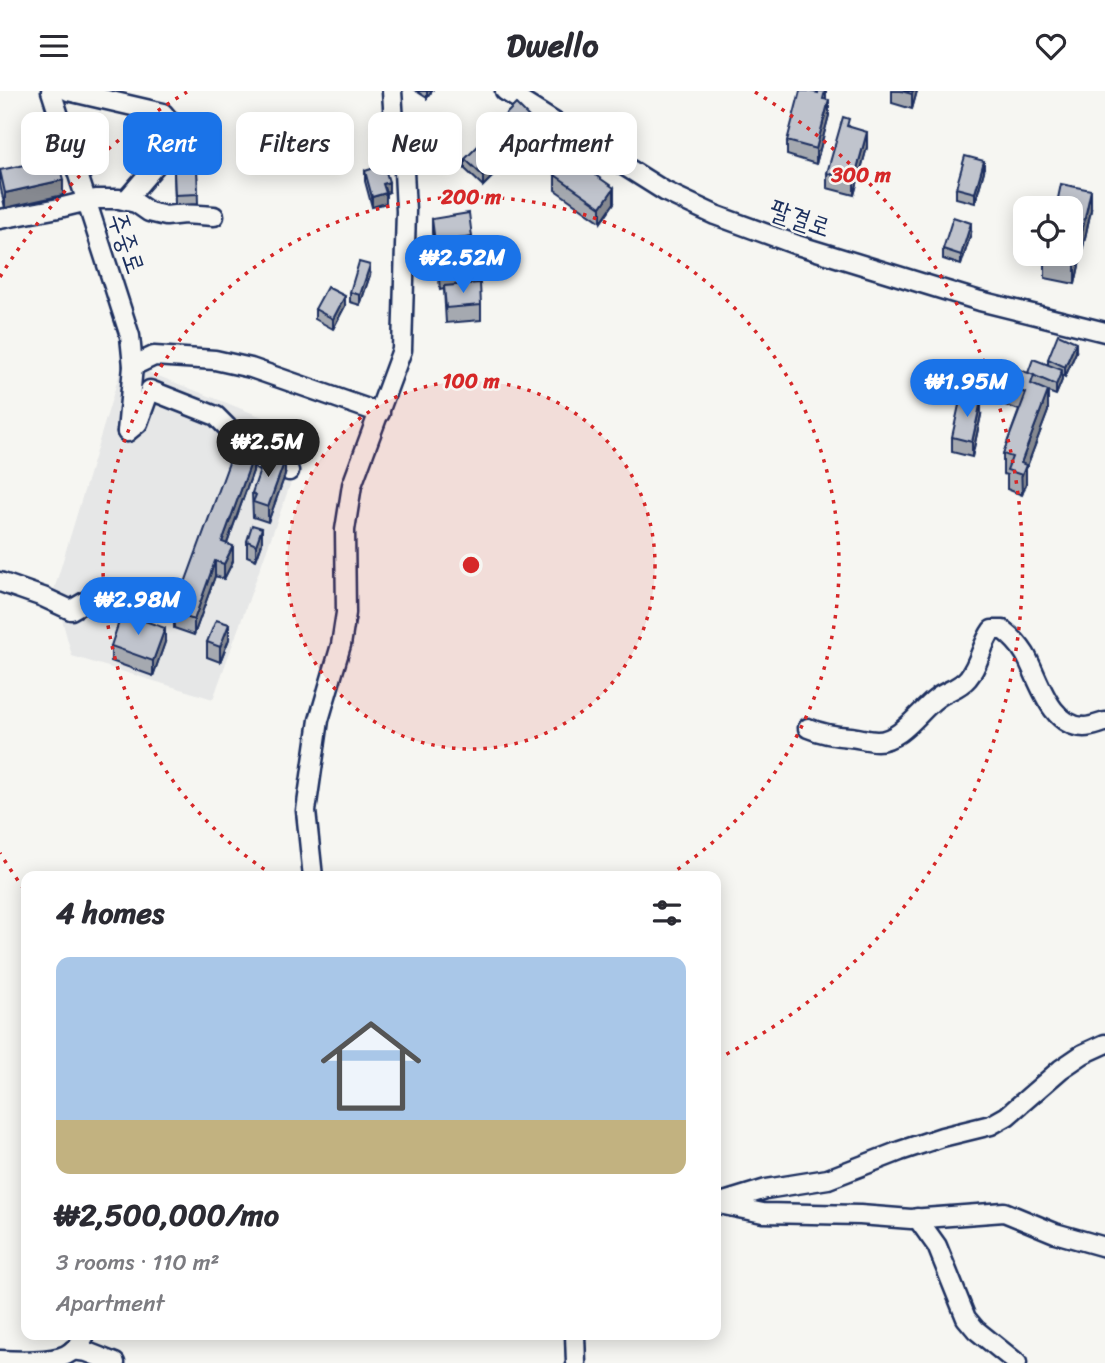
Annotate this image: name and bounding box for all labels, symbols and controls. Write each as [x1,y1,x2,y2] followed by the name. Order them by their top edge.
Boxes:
[506,17,599,74] text: Dwello
[35,27,73,65] icon: menu
[1032,27,1070,65] icon: heart
[21,112,109,175] chip: Buy
[123,112,222,175] chip: Rent
[236,112,354,175] chip: Filters
[368,112,462,175] chip: New
[476,112,637,175] chip: Apartment
[830,156,892,194] text: 300 m
[440,178,502,216] text: 200 m
[763,186,837,250] street label: 팔결로
[1013,196,1083,266] map controls
[1013,196,1083,266] button: locate
[95,206,159,280] street label: 주중로
[406,235,520,295] pin: ₩2.52M
[421,237,505,278] text: ₩2.52M
[910,359,1024,419] pin: ₩1.95M
[926,361,1008,402] text: ₩1.95M
[442,362,500,400] text: 100 m
[219,419,317,479] pin: ₩2.5M
[233,421,303,462] text: ₩2.5M
[459,553,483,577] centre of rings
[81,577,195,637] pin: ₩2.98M
[96,579,180,620] text: ₩2.98M
[56,886,164,940] text: 4 homes
[648,894,686,932] icon: filters
[308,1003,434,1129] icon: home
[56,1188,279,1242] text: ₩2,500,000/mo
[56,1242,220,1283] text: 3 rooms · 110 m²
[56,1283,165,1324] text: Apartment

